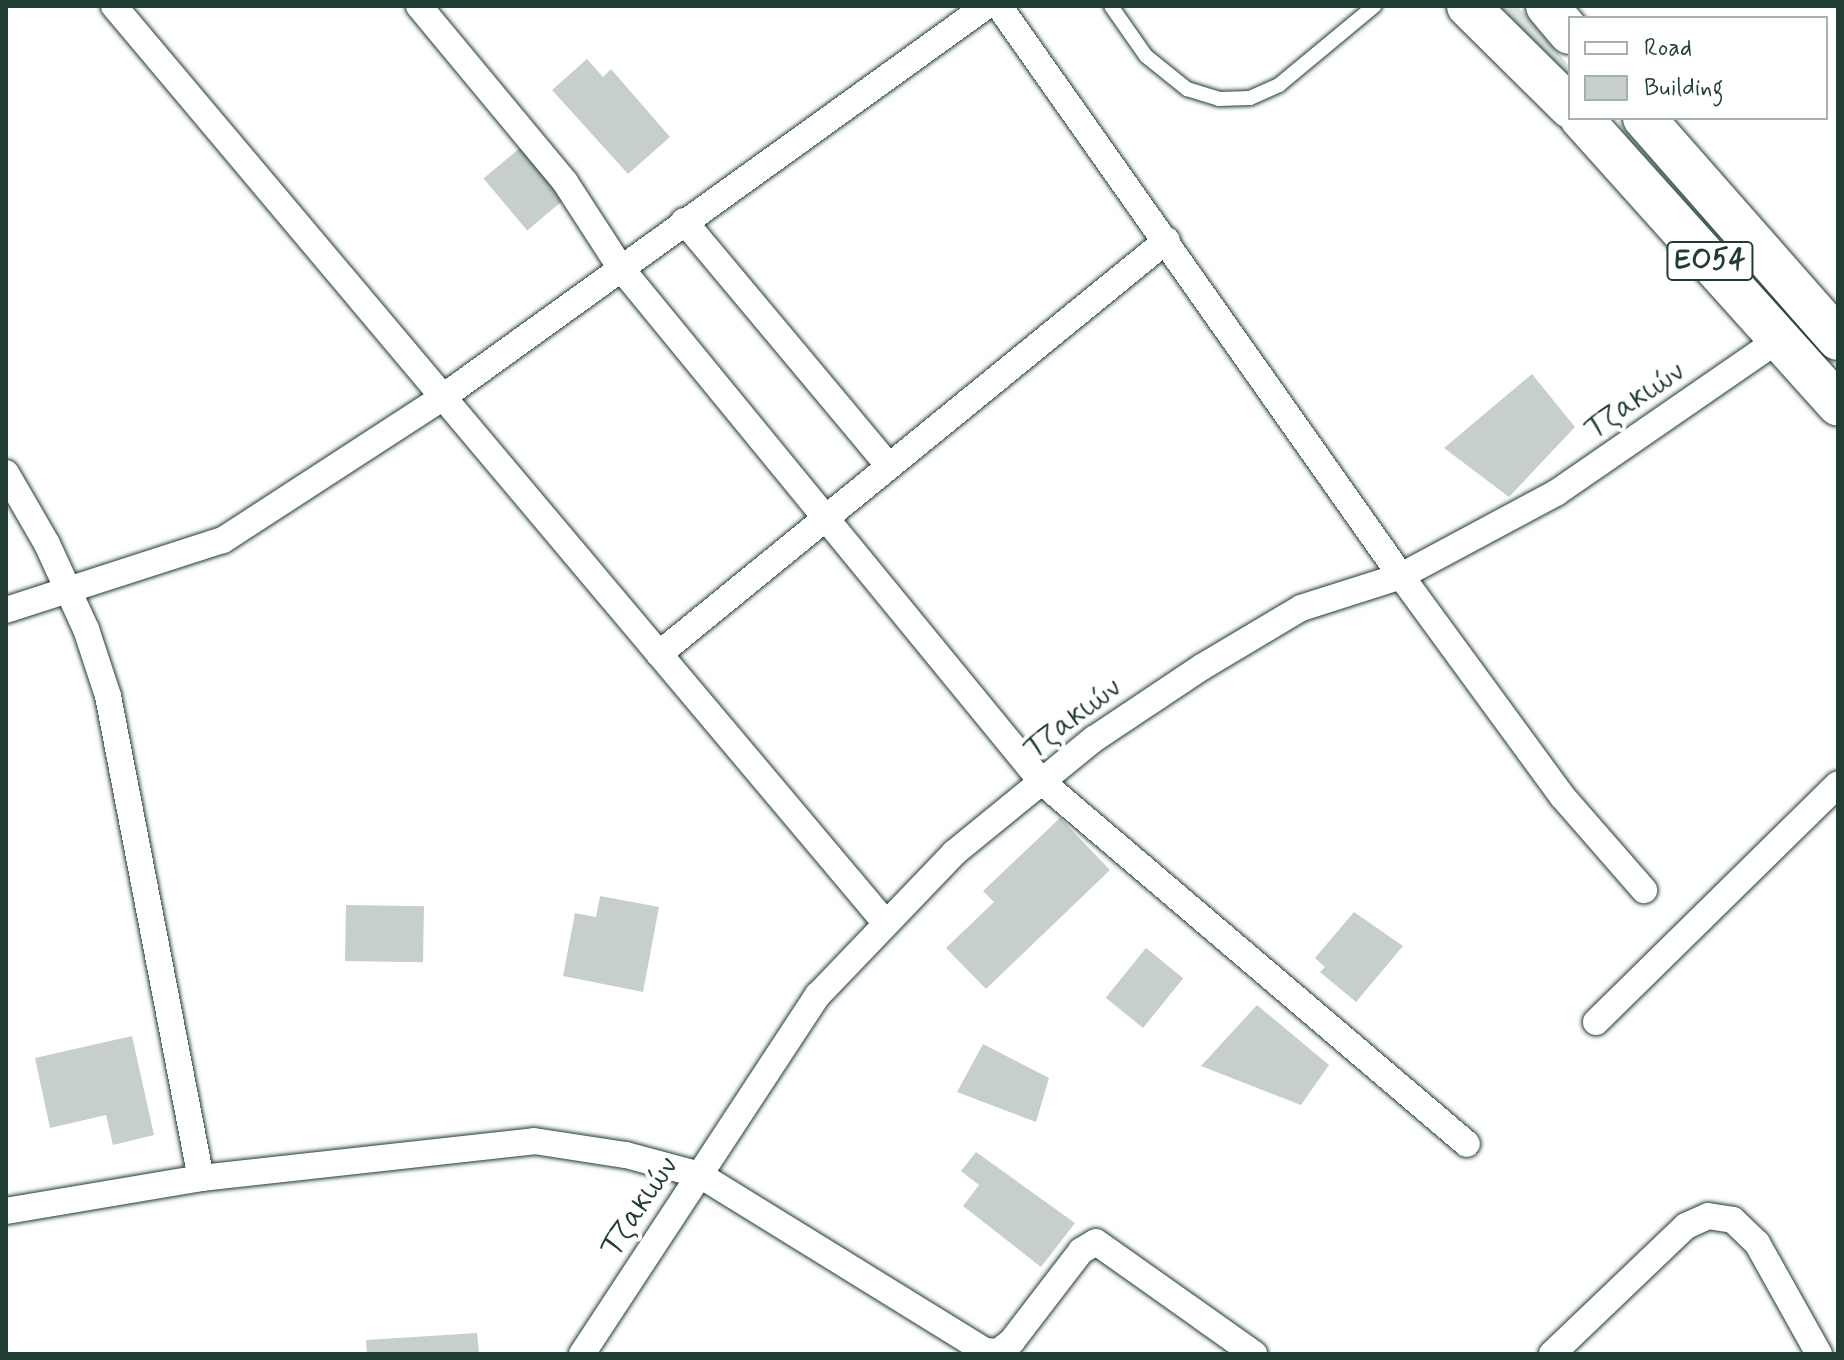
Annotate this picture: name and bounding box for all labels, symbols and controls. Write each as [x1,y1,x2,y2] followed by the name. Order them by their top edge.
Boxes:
[1568,16,1828,120] legend
[1644,33,1692,64] text: Road
[1644,73,1724,104] text: Building
[1666,237,1754,285] road number: ΕΟ54
[1578,354,1692,448] street label: Τζακιών
[1017,671,1129,767] street label: Τζακιών
[593,1150,687,1264] street label: Τζακιών

